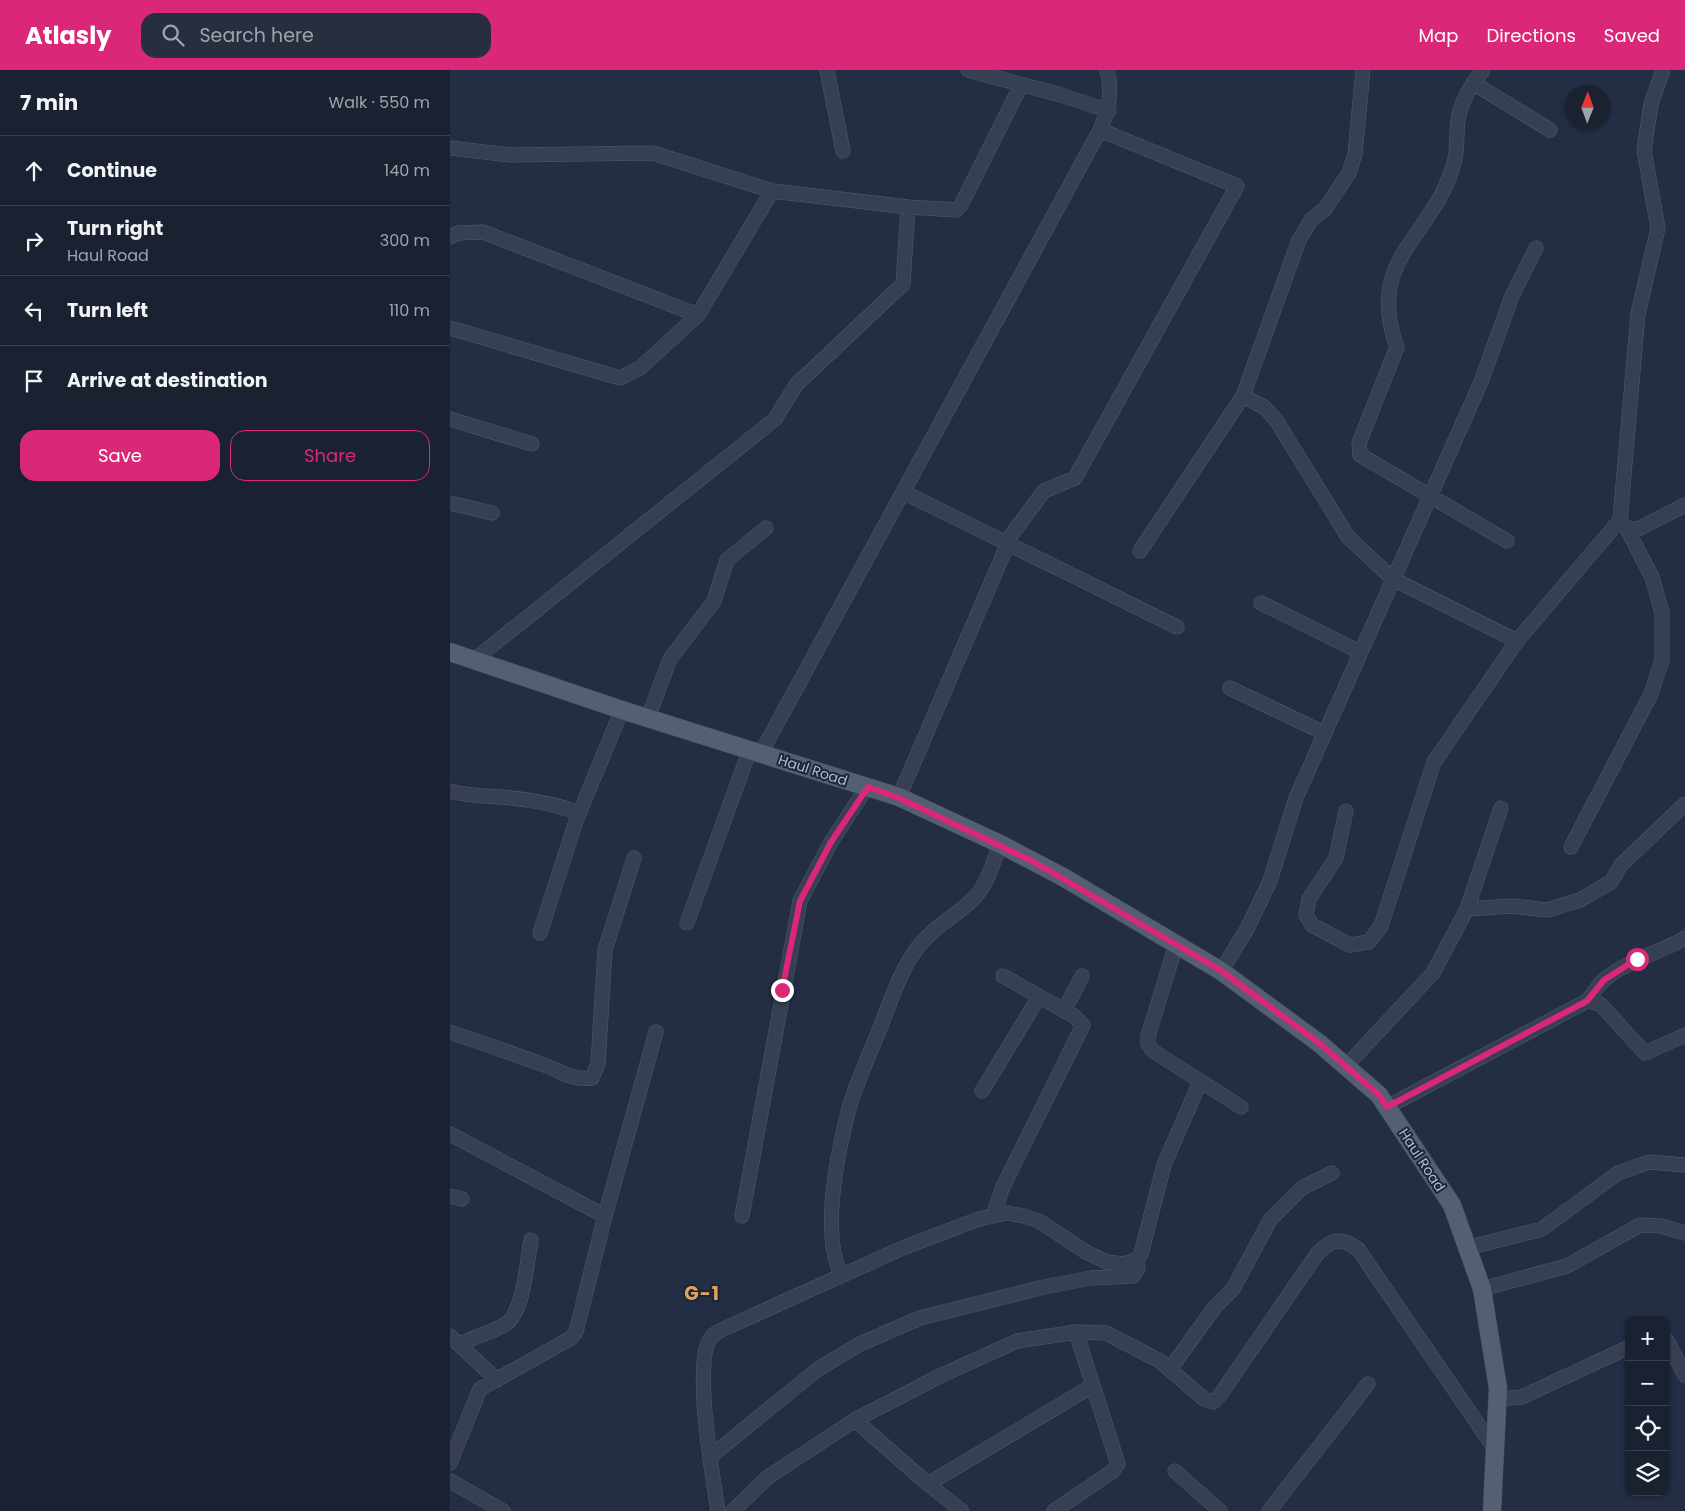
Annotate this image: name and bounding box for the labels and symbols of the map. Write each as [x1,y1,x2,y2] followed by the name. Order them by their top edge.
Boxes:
[1565,85,1610,130] north arrow
[776,749,850,791] street label: Haul Road
[1626,948,1649,971] route start
[771,979,794,1002] route end
[1394,1124,1450,1196] street label: Haul Road
[684,1280,720,1307] district label: G-1

